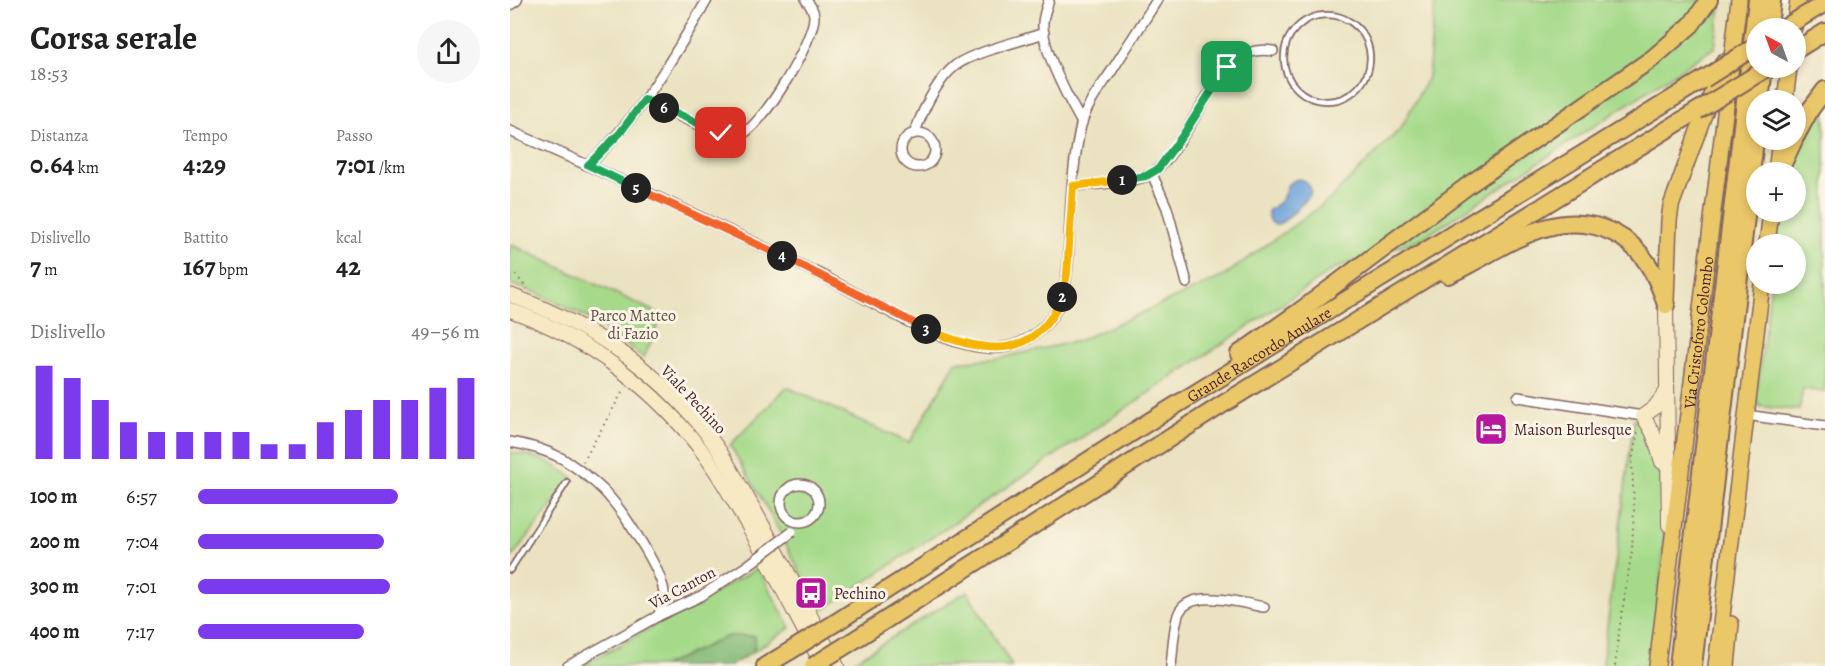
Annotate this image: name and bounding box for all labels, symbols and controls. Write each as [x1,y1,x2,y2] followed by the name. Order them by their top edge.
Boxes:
[30,15,197,60] text: Corsa serale
[1746,18,1806,78] north arrow
[1746,18,1806,294] map controls
[417,20,480,83] button: share
[1201,41,1252,92] pin
[1210,50,1243,83] icon: arrive
[30,60,68,87] text: 18:53
[1746,90,1806,150] button: layers
[649,93,679,123] pin: 6
[660,97,668,119] text: 6
[695,107,746,158] pin
[704,116,737,149] icon: check
[30,125,89,147] text: Distanza
[183,125,228,147] text: Tempo
[336,125,373,147] text: Passo
[30,147,75,182] text: 0.64
[183,147,226,182] text: 4:29
[336,147,376,182] text: 7:01
[75,157,99,179] text: km
[376,157,405,179] text: /km
[1746,162,1806,222] button: +
[1107,165,1137,195] pin: 1
[1119,169,1125,191] text: 1
[621,173,651,203] pin: 5
[633,177,639,199] text: 5
[30,227,90,249] text: Dislivello
[183,227,228,249] text: Battito
[336,227,362,249] text: kcal
[1746,234,1806,294] button: −
[767,241,797,271] pin: 4
[778,245,786,267] text: 4
[30,249,41,284] text: 7
[183,249,216,284] text: 167
[336,249,361,284] text: 42
[1679,255,1719,411] street label: Via Cristoforo Colombo
[41,259,58,281] text: m
[216,259,249,281] text: bpm
[1047,282,1077,312] pin: 2
[1058,286,1066,308] text: 2
[1183,302,1336,408] street label: Grande Raccordo Anulare
[590,305,676,345] park label: Parco Matteo di Fazio
[911,314,941,344] pin: 3
[30,318,106,345] text: Dislivello
[411,318,480,345] text: 49–56 m
[923,318,929,340] text: 3
[655,360,731,439] street label: Viale Pechino
[1473,411,1509,447] hotel icon: Maison Burlesque
[1514,419,1632,441] place label: Maison Burlesque
[30,483,78,510] text: 100 m
[126,483,157,510] text: 6:57
[30,528,80,555] text: 200 m
[126,528,159,555] text: 7:04
[644,561,720,615] street label: Via Canton
[30,573,79,600] text: 300 m
[126,573,157,600] text: 7:01
[793,575,829,611] bus stop icon: Pechino
[834,583,886,605] place label: Pechino
[30,618,80,645] text: 400 m
[126,618,154,645] text: 7:17

